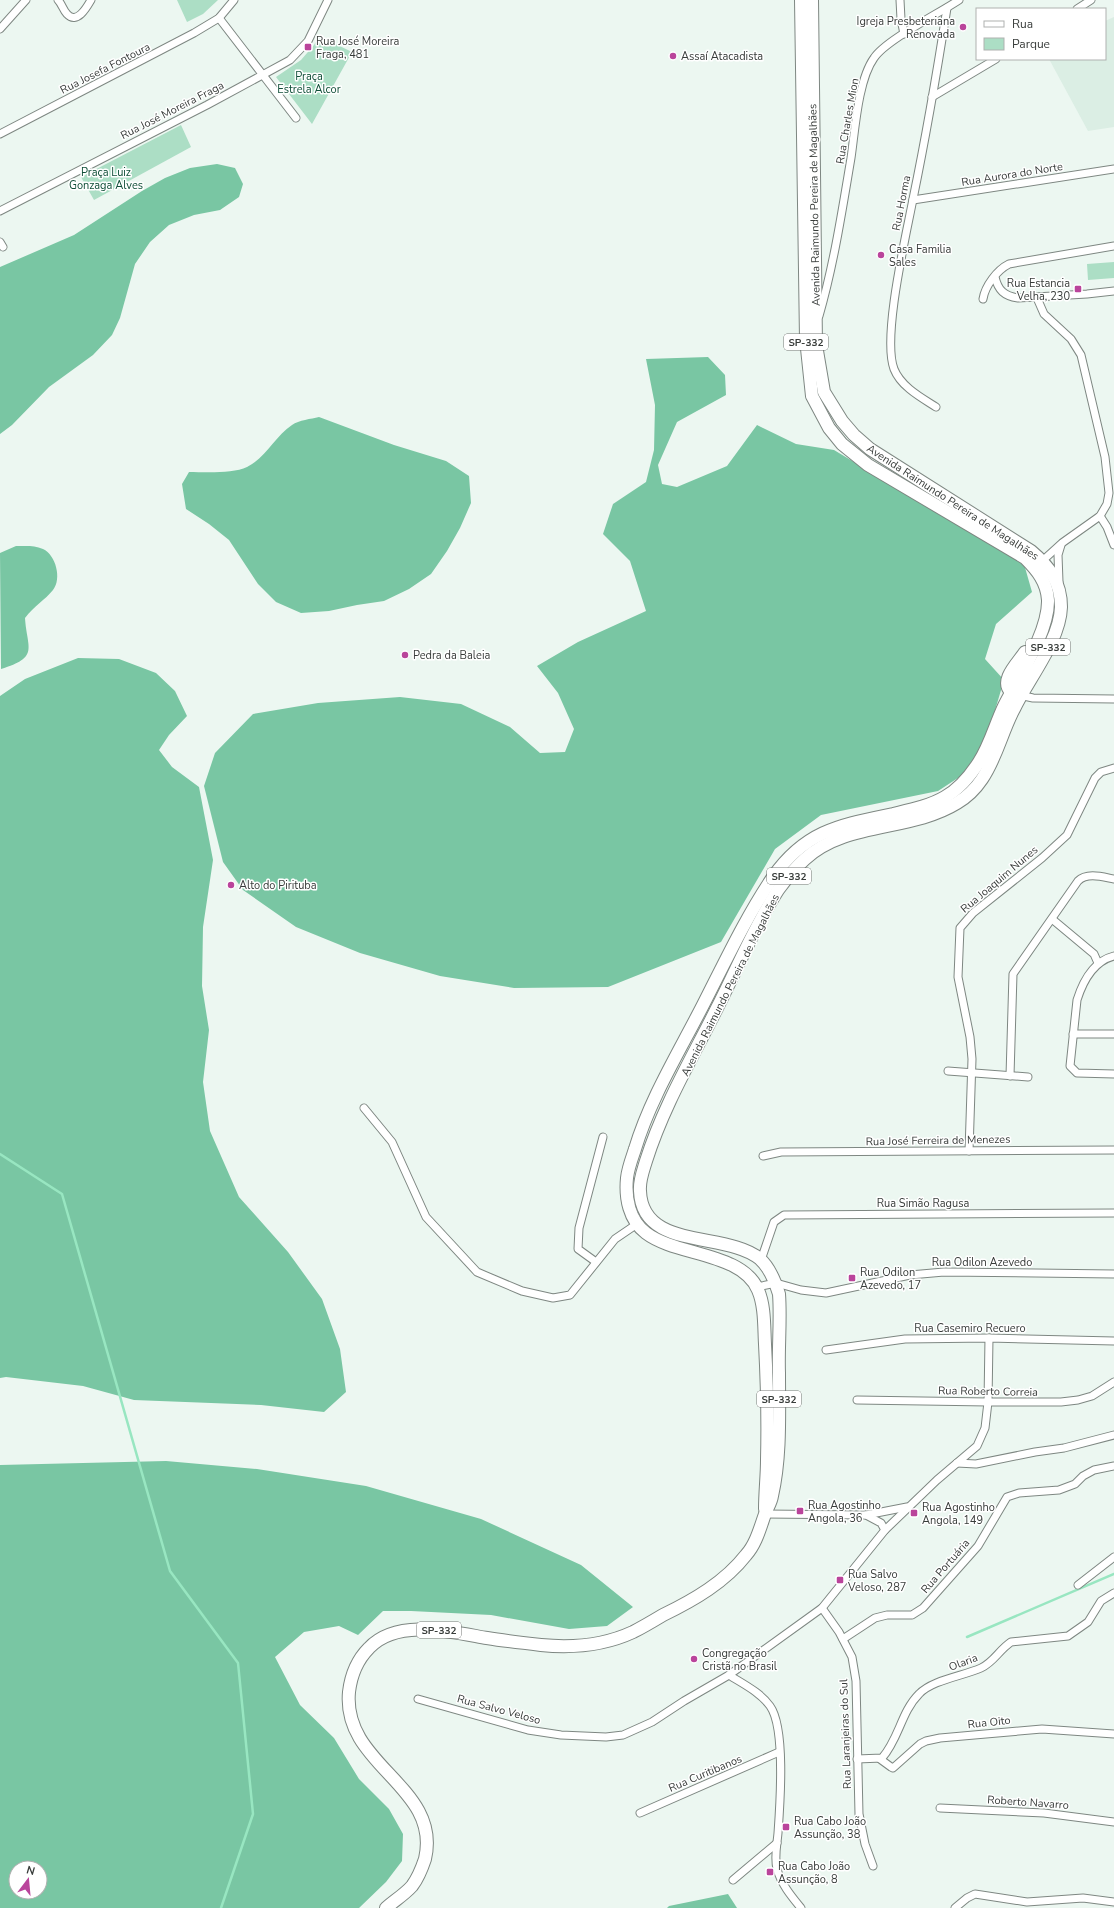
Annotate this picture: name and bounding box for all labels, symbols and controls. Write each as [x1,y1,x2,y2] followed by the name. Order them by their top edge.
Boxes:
[976,8,1106,60] legend
[857,14,955,42] place label: Igreja Presbeteriana Renovada
[1012,16,1033,32] text: Rua
[958,22,968,32] marker: Igreja Presbeteriana Renovada
[316,34,400,62] place label: Rua José Moreira Fraga, 481
[1012,36,1050,52] text: Parque
[58,39,153,98] street label: Rua Josefa Fontoura
[303,42,313,52] marker: Rua José Moreira Fraga, 481
[681,49,763,64] place label: Assaí Atacadista
[668,51,678,61] marker: Assaí Atacadista
[277,69,341,97] park label: Praça Estrela Alcor
[833,77,862,165] street label: Rua Charles Mion
[118,78,227,143] street label: Rua José Moreira Fraga
[805,104,824,306] street label: Avenida Raimundo Pereira de Magalhães
[960,159,1064,190] street label: Rua Aurora do Norte
[69,165,143,193] park label: Praça Luiz Gonzaga Alves
[889,174,914,232] street label: Rua Horma
[889,242,951,270] place label: Casa Familia Sales
[876,250,886,260] marker: Casa Familia Sales
[1007,276,1070,304] place label: Rua Estancia Velha, 230
[1073,284,1083,294] marker: Rua Estancia Velha, 230
[784,334,828,350] road number: SP-332
[864,441,1042,564] street label: Avenida Raimundo Pereira de Magalhães
[1026,639,1070,655] road number: SP-332
[413,648,490,663] place label: Pedra da Baleia
[400,650,410,660] marker: Pedra da Baleia
[957,843,1041,916] street label: Rua Joaquim Nunes
[767,868,811,884] road number: SP-332
[239,878,317,893] place label: Alto do Pirituba
[226,880,236,890] marker: Alto do Pirituba
[678,892,783,1079] street label: Avenida Raimundo Pereira de Magalhães
[865,1132,1011,1149] street label: Rua José Ferreira de Menezes
[877,1196,969,1211] street label: Rua Simão Ragusa
[932,1255,1032,1270] street label: Rua Odilon Azevedo
[860,1265,921,1293] place label: Rua Odilon Azevedo, 17
[847,1273,857,1283] marker: Rua Odilon Azevedo, 17
[914,1321,1026,1336] street label: Rua Casemiro Recuero
[938,1383,1038,1400] street label: Rua Roberto Correia
[757,1391,801,1407] road number: SP-332
[808,1498,881,1526] place label: Rua Agostinho Angola, 36
[922,1500,995,1528] place label: Rua Agostinho Angola, 149
[795,1506,805,1516] marker: Rua Agostinho Angola, 36
[909,1508,919,1518] marker: Rua Agostinho Angola, 149
[918,1536,973,1597] street label: Rua Portuária
[847,1567,906,1595] place label: Rua Salvo Veloso, 287
[835,1575,845,1585] marker: Rua Salvo Veloso, 287
[417,1622,461,1638] road number: SP-332
[702,1646,778,1674] place label: Congregação Cristã no Brasil
[947,1650,980,1675] street label: Olaria
[689,1654,699,1664] marker: Congregação Cristã no Brasil
[836,1678,855,1789] street label: Rua Laranjeiras do Sul
[455,1691,542,1728] street label: Rua Salvo Veloso
[967,1713,1011,1732] street label: Rua Oito
[666,1751,744,1796] street label: Rua Curitibanos
[987,1792,1069,1813] street label: Roberto Navarro
[794,1814,866,1842] place label: Rua Cabo João Assunção, 38
[781,1822,791,1832] marker: Rua Cabo João Assunção, 38
[778,1859,850,1887] place label: Rua Cabo João Assunção, 8
[8,1860,48,1900] north arrow
[25,1863,37,1879] text: N
[765,1867,775,1877] marker: Rua Cabo João Assunção, 8

